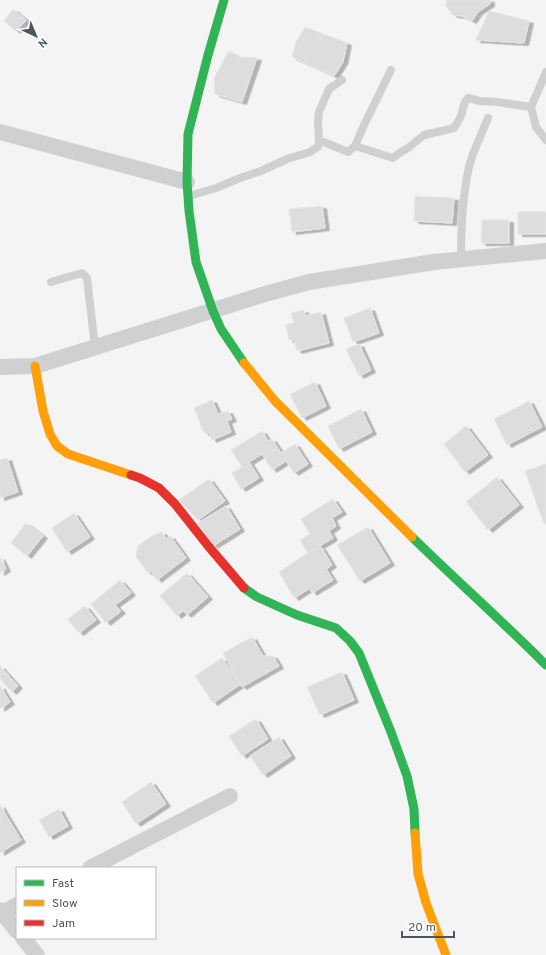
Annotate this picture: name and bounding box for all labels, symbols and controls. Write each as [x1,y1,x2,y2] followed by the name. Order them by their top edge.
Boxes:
[16,16,56,56] north arrow
[35,35,50,50] text: N
[16,867,156,939] legend
[52,876,74,892] text: Fast
[52,896,78,912] text: Slow
[402,913,454,939] scale bar
[52,916,75,932] text: Jam
[408,920,436,936] text: 20 m

